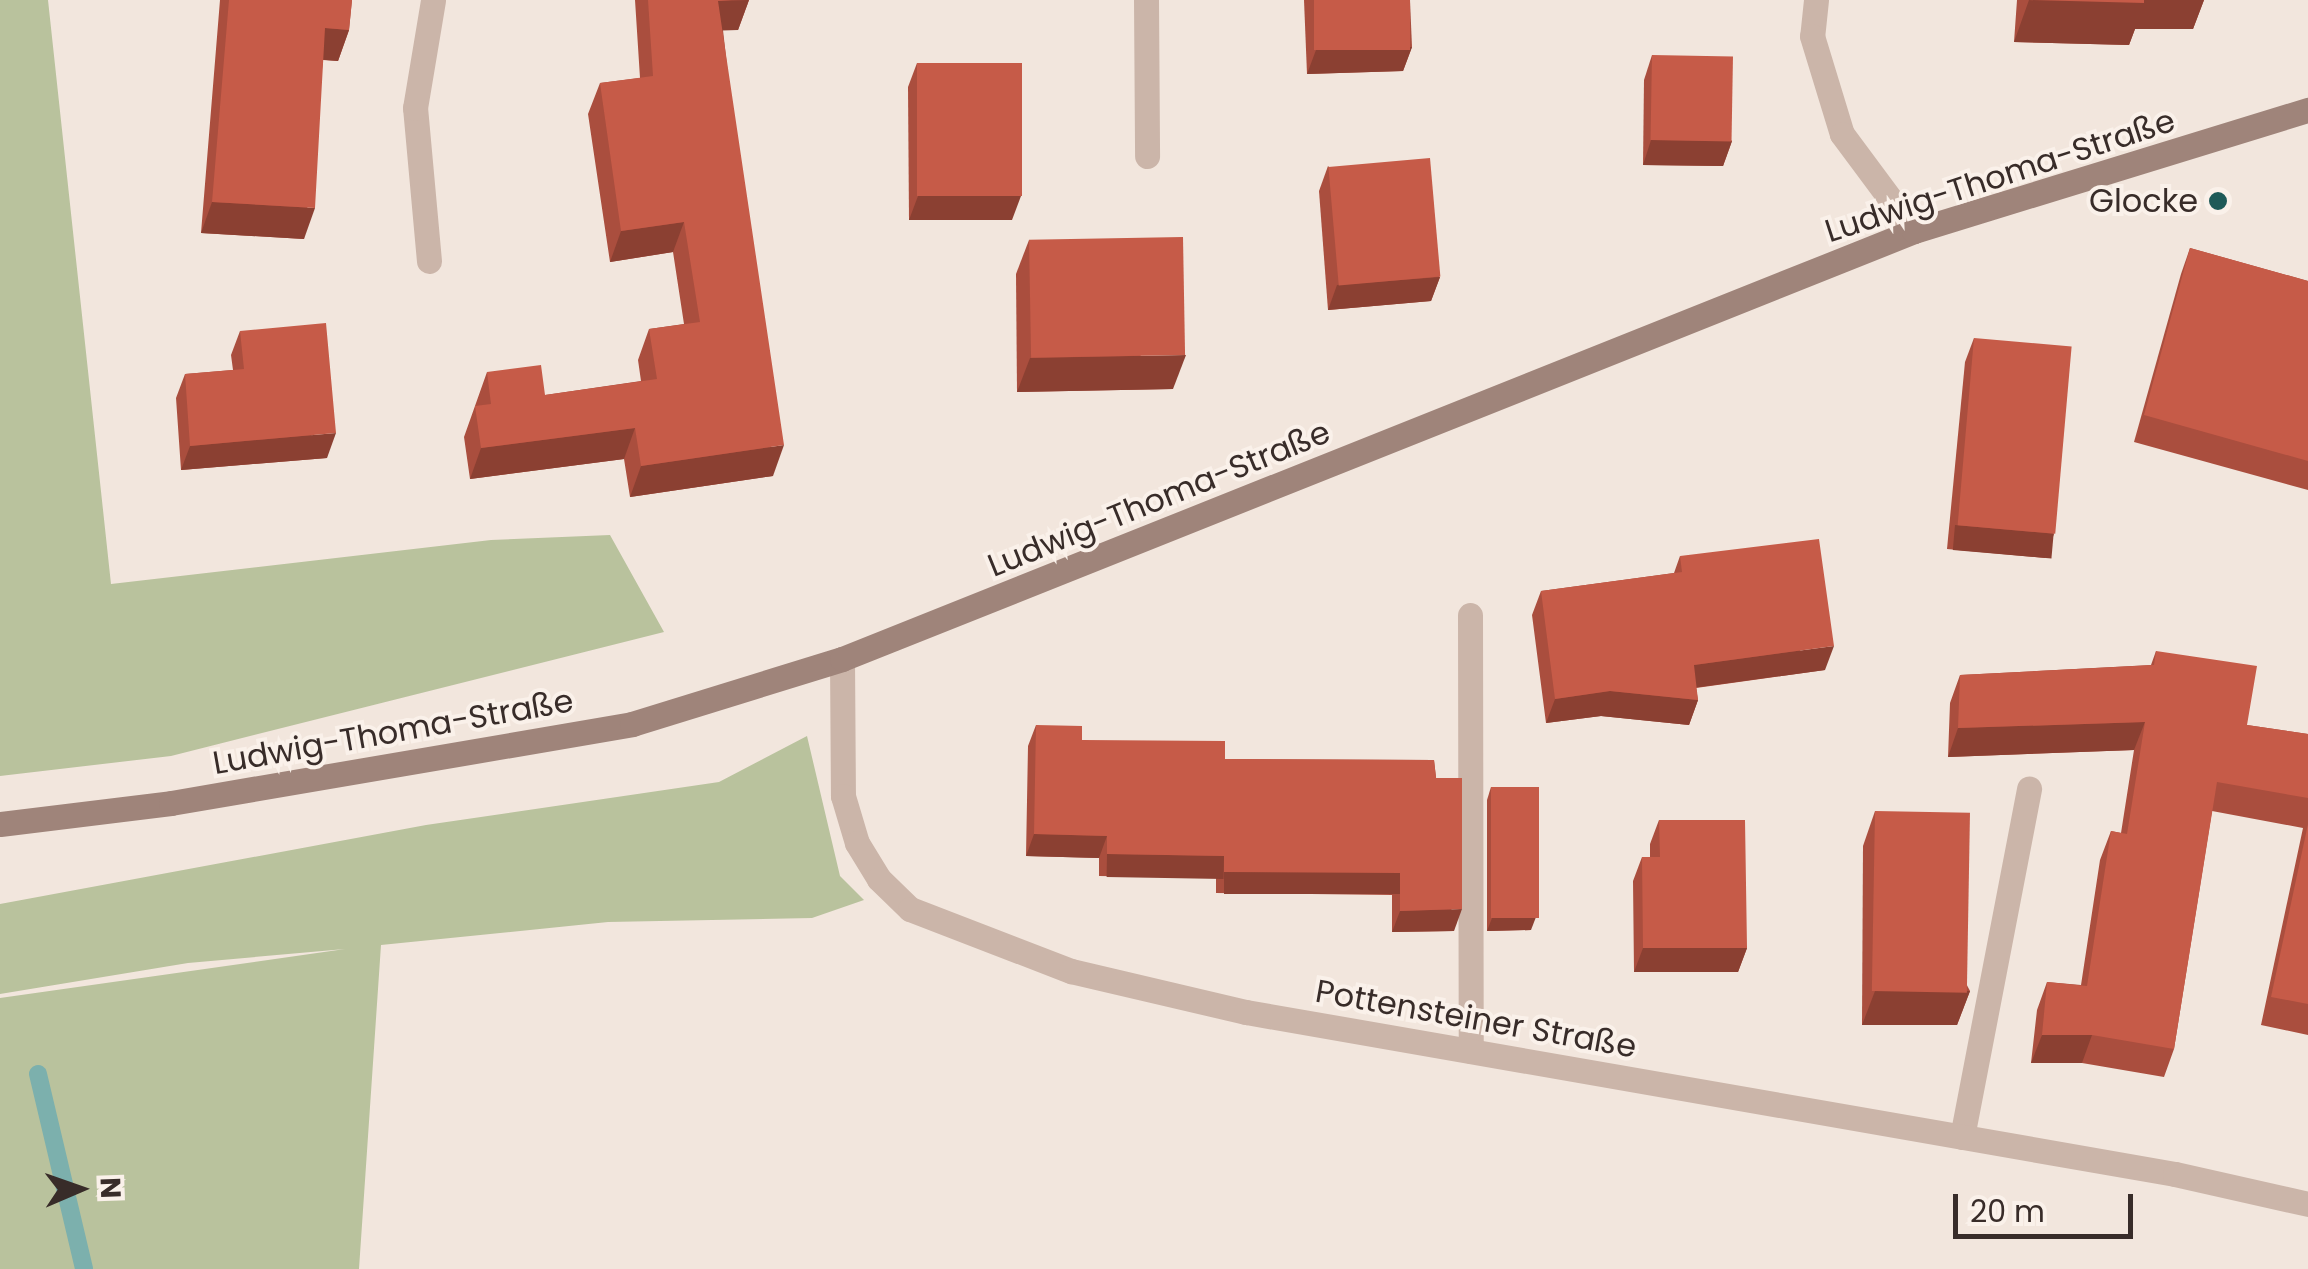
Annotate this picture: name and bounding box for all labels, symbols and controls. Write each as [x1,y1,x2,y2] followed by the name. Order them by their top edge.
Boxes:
[1820,101,2180,251] street label: Ludwig-Thoma-Straße
[2089,182,2198,220] place label: Glocke
[2207,190,2229,212] marker: Glocke
[982,413,1336,585] street label: Ludwig-Thoma-Straße
[210,681,576,783] street label: Ludwig-Thoma-Straße
[1313,972,1639,1066] street label: Pottensteiner Straße
[30,1139,130,1239] north arrow
[1958,1174,2138,1236] scale bar
[91,1177,130,1199] text: N
[1970,1190,2045,1233] text: 20 m

